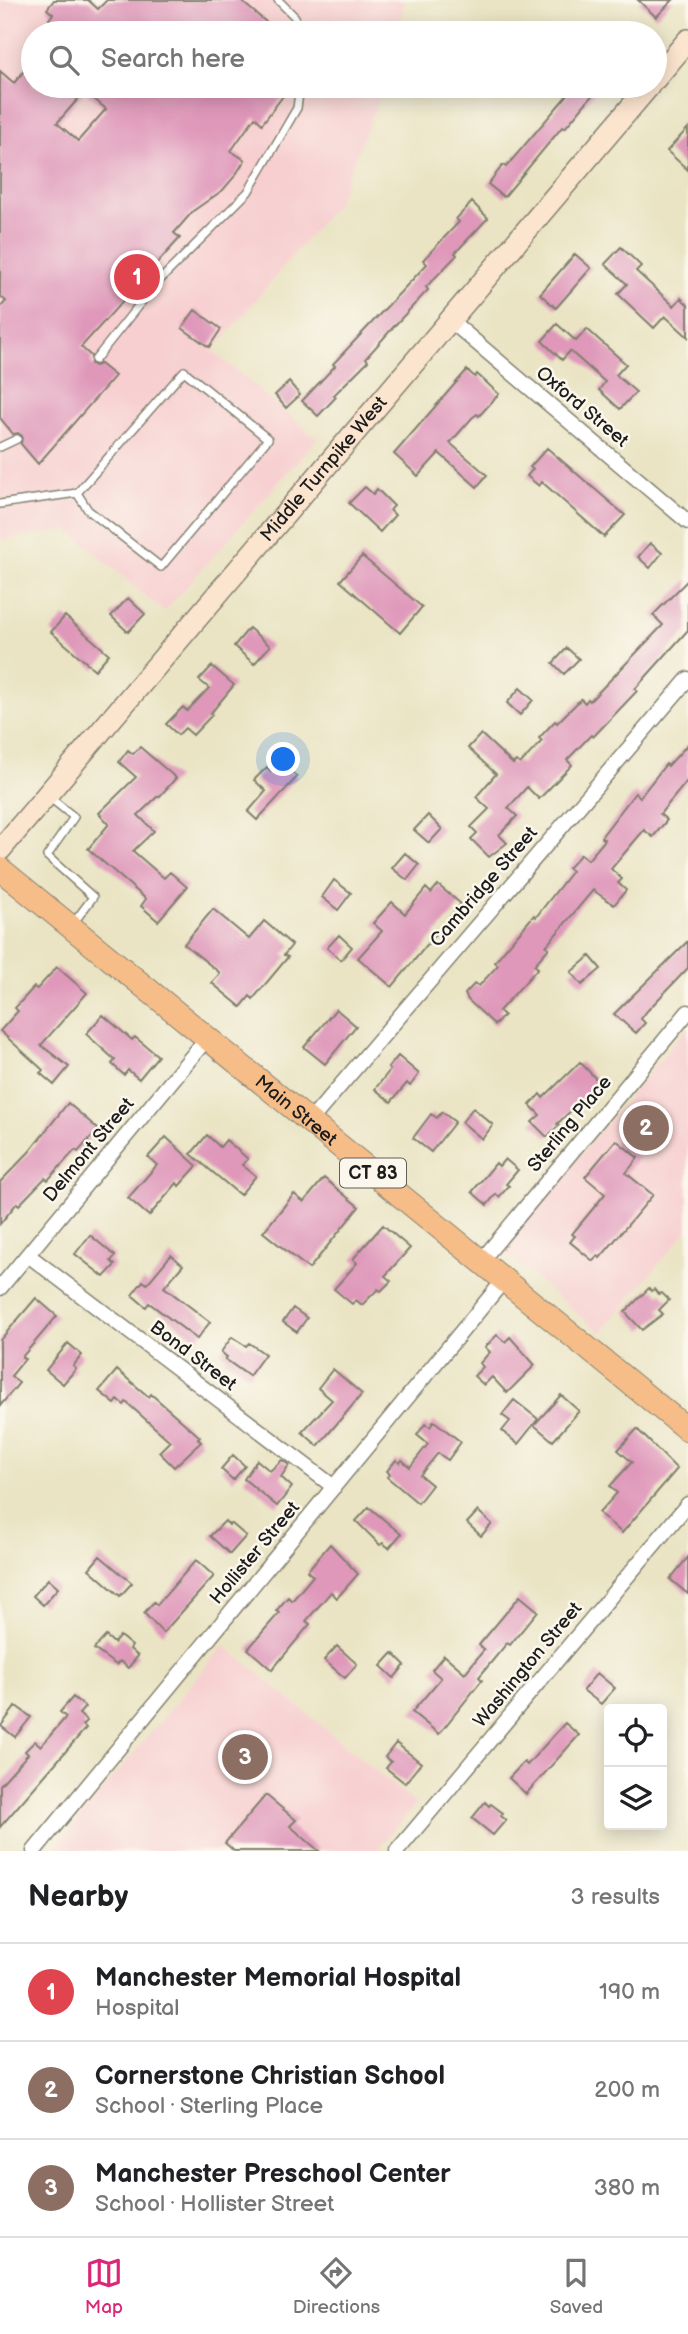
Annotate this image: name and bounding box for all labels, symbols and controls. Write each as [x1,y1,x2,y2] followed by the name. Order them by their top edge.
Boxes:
[21,21,667,98] search box
[45,41,83,79] icon: search
[101,44,245,75] text: Search here
[114,251,160,303] pin: 1
[531,362,633,452] street label: Oxford Street
[255,391,392,546] street label: Middle Turnpike West
[266,742,300,776] your location
[425,822,543,952] street label: Cambridge Street
[250,1070,342,1151] street label: Main Street
[523,1071,617,1177] street label: Sterling Place
[39,1093,139,1207] street label: Delmont Street
[623,1102,669,1154] pin: 2
[340,1158,406,1188] road number: CT 83
[145,1316,241,1396] street label: Bond Street
[205,1497,305,1609] street label: Hollister Street
[469,1597,587,1732] street label: Washington Street
[604,1704,667,1830] map controls
[604,1704,667,1767] button: locate
[222,1731,268,1783] pin: 3
[604,1767,667,1830] button: layers
[28,1879,128,1915] text: Nearby
[571,1883,660,1911] text: 3 results
[95,1963,461,1994] text: Manchester Memorial Hospital
[46,1978,56,2006] text: 1
[599,1978,660,2006] text: 190 m
[95,1994,180,2022] text: Hospital
[95,2061,445,2092] text: Cornerstone Christian School
[44,2076,58,2104] text: 2
[594,2076,660,2104] text: 200 m
[95,2092,323,2120] text: School · Sterling Place
[95,2159,451,2190] text: Manchester Preschool Center
[44,2174,58,2202] text: 3
[594,2174,660,2202] text: 380 m
[95,2190,334,2218] text: School · Hollister Street
[85,2254,123,2319] tab: Map
[293,2254,380,2319] tab: Directions
[550,2254,603,2319] tab: Saved

